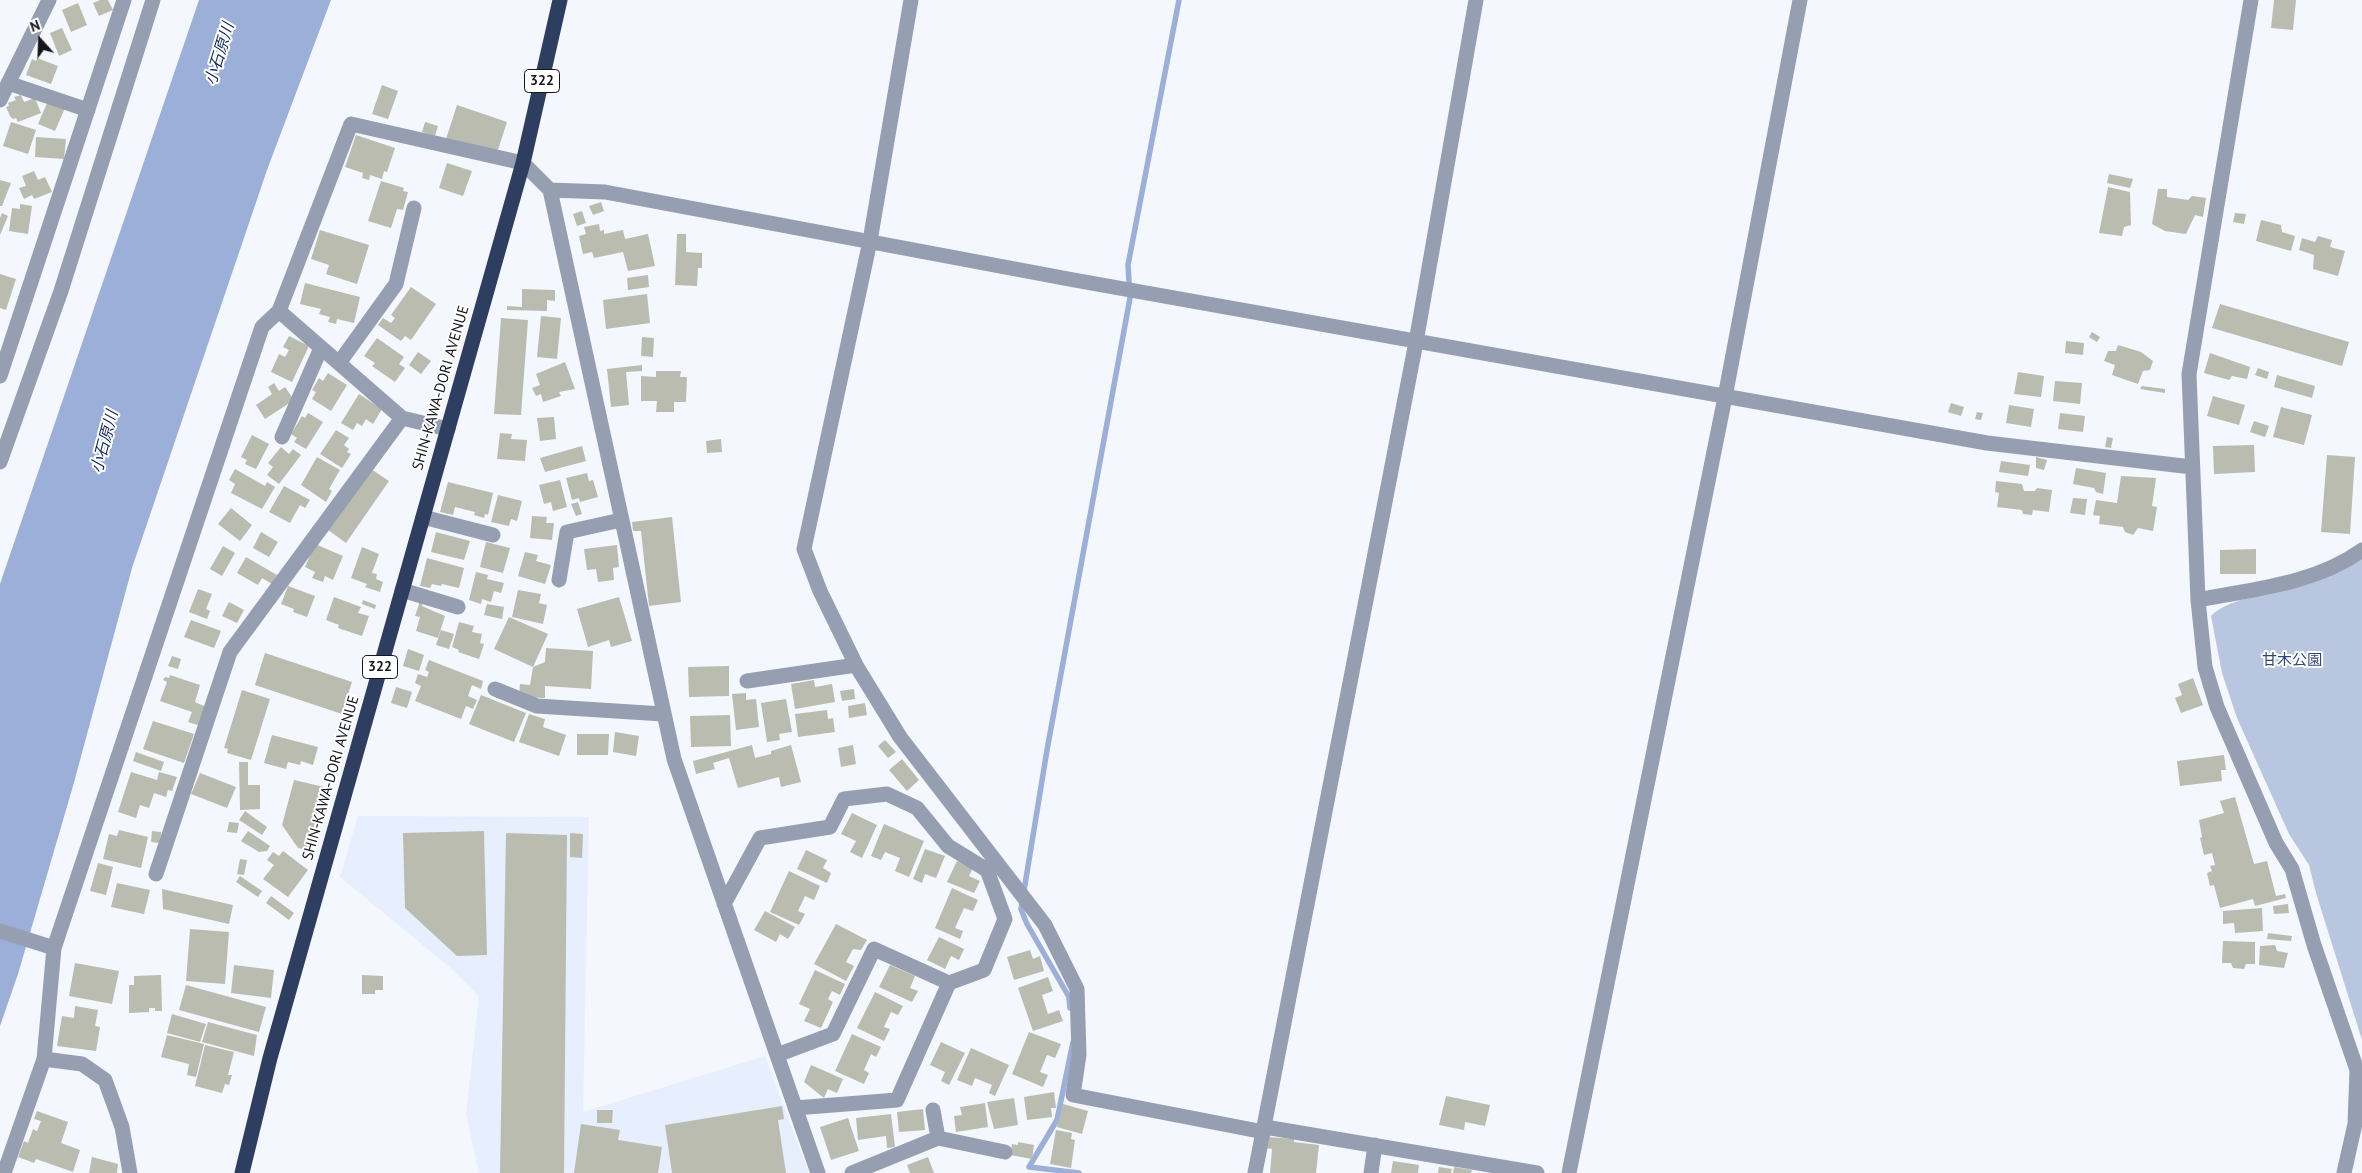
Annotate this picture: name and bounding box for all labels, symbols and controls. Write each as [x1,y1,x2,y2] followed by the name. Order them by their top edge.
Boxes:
[15,15,65,65] north arrow
[27,16,42,36] text: N
[201,21,239,87] water label: 小石原川
[524,70,560,92] road number: 322
[409,304,473,472] street label: SHIN-KAWA-DORI AVENUE
[87,409,123,475] water label: 小石原川
[2262,652,2322,670] park label: 甘木公園
[362,656,398,679] road number: 322
[299,694,363,862] street label: SHIN-KAWA-DORI AVENUE

